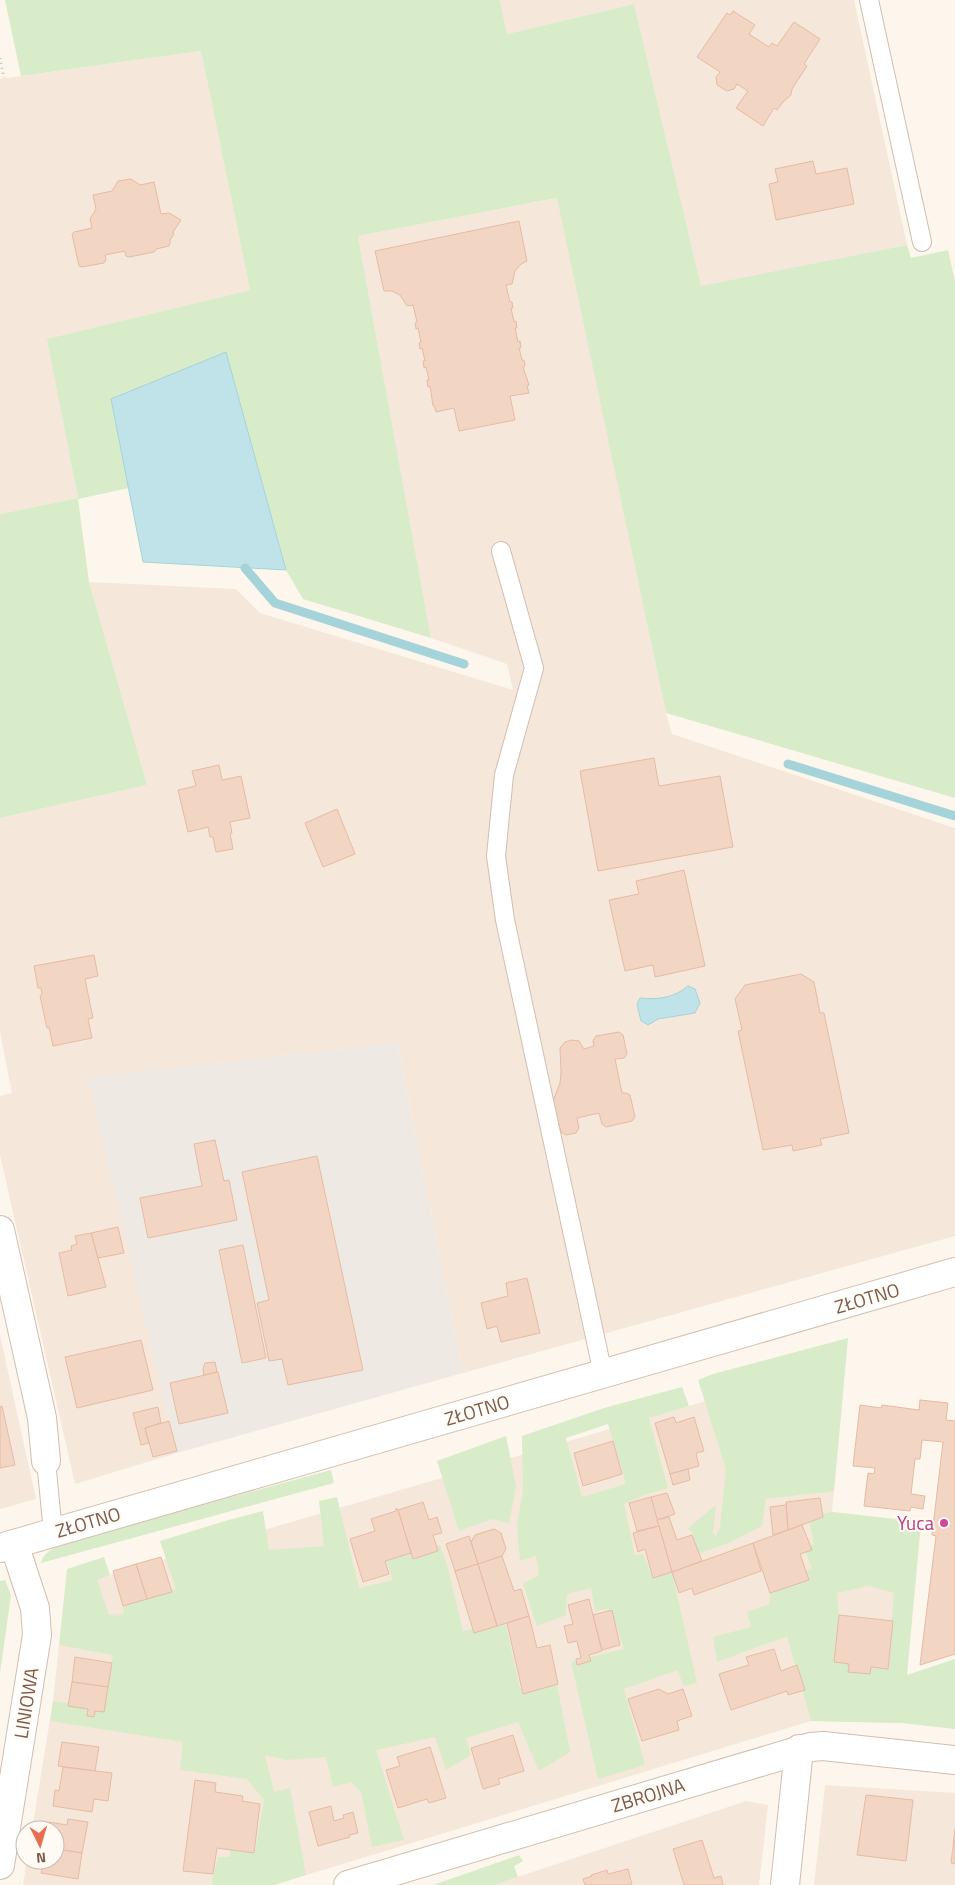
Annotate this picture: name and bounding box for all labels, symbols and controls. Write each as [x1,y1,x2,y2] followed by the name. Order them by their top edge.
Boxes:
[831,1274,903,1321] street label: ZŁOTNO
[441,1386,513,1433] street label: ZŁOTNO
[52,1498,124,1545] street label: ZŁOTNO
[897,1508,934,1537] place label: Yuca
[938,1517,950,1529] marker: Yuca
[6,1665,45,1741] street label: LINIOWA
[608,1770,688,1819] street label: ZBROJNA
[15,1820,65,1870] north arrow
[35,1848,47,1869] text: N

